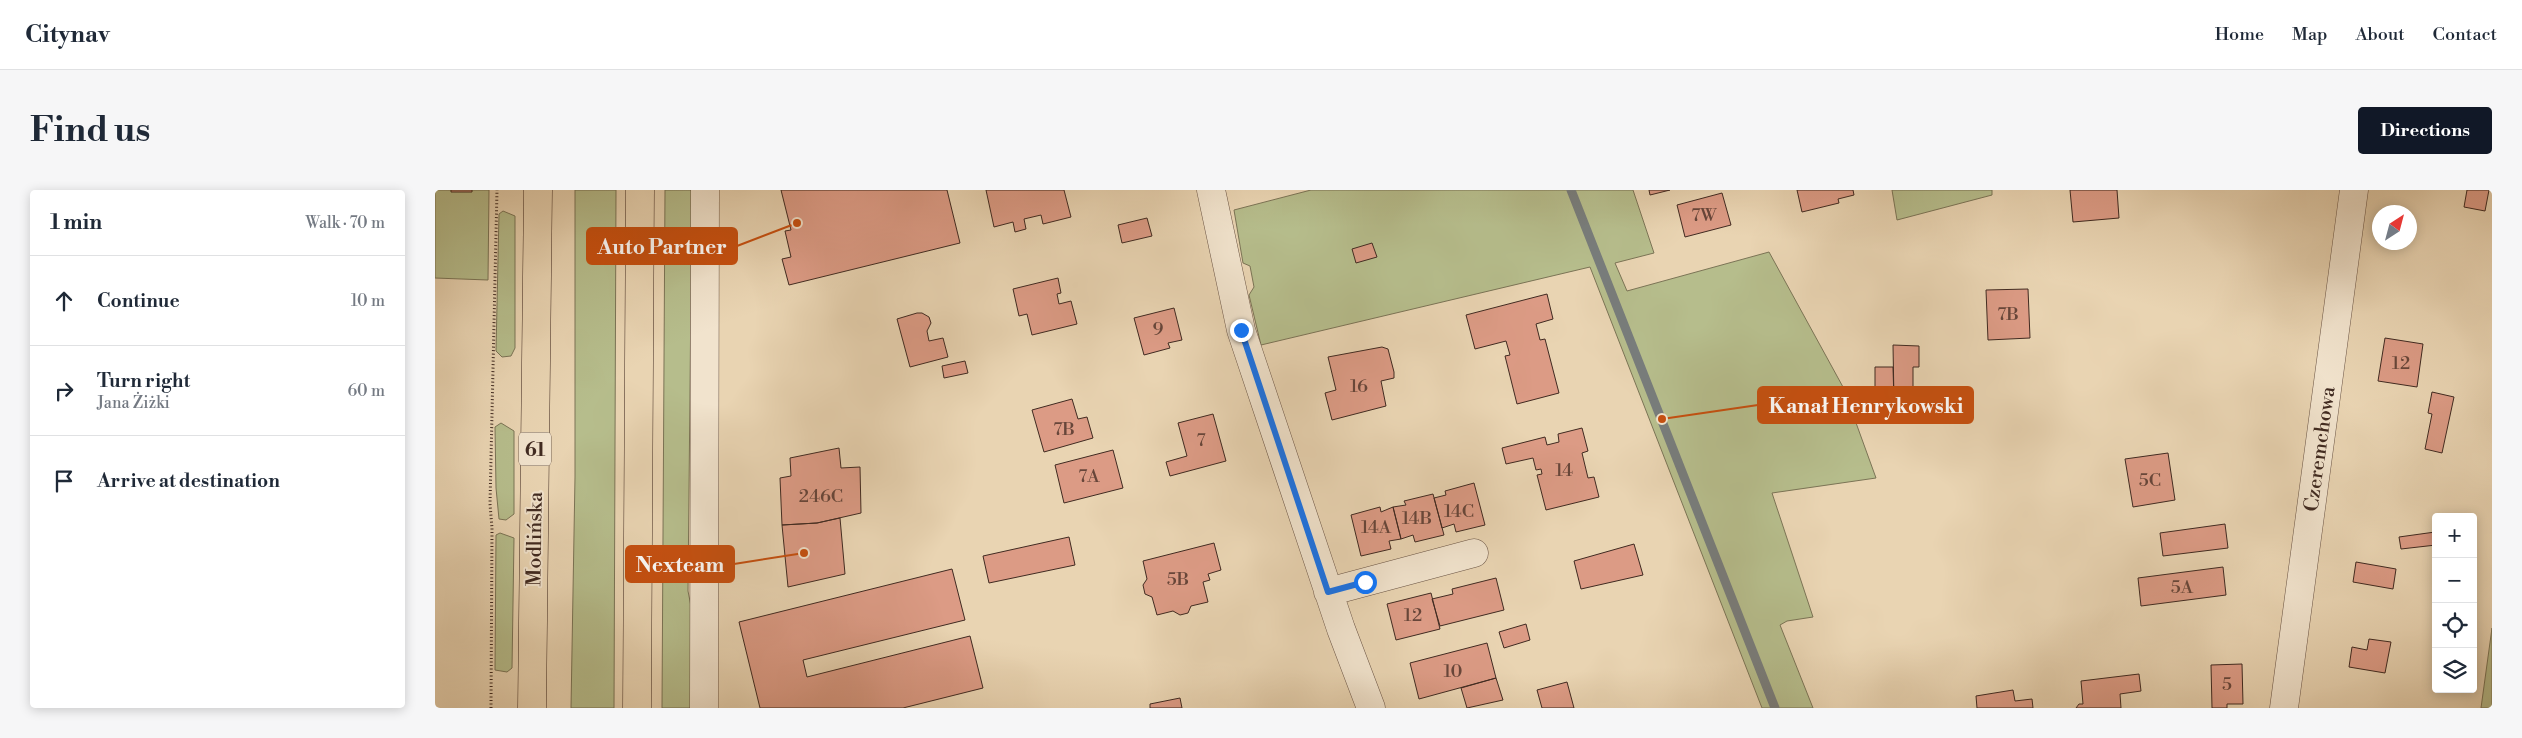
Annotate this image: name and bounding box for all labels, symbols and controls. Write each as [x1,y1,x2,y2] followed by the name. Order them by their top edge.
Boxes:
[25,20,110,50] text: Citynav
[2215,23,2264,46] text: Home
[2292,23,2328,46] text: Map
[2356,23,2405,46] text: About
[2433,23,2497,46] text: Contact
[2358,107,2492,154] button: Directions
[30,109,150,152] text: Find us
[1691,204,1717,227] house number: 7W
[2372,205,2417,250] north arrow
[50,210,102,236] text: 1 min
[305,213,385,233] text: Walk · 70 m
[587,228,737,264] callout: Auto Partner
[596,235,727,261] text: Auto Partner
[50,287,78,315] icon: ahead
[97,289,180,313] text: Continue
[351,291,385,311] text: 10 m
[1997,303,2019,326] house number: 7B
[1153,318,1164,341] house number: 9
[1230,319,1253,342] route end
[2392,352,2410,375] house number: 12
[97,369,190,393] text: Turn right
[1350,375,1368,398] house number: 16
[50,377,78,405] icon: right
[347,381,385,401] text: 60 m
[2299,384,2342,513] street label: Czeremchowa
[1758,387,1973,423] callout: Kanał Henrykowski
[97,393,170,413] text: Jana Żiżki
[1768,394,1964,420] text: Kanał Henrykowski
[1053,418,1075,441] house number: 7B
[1196,429,1206,452] house number: 7
[519,432,551,466] road number: 61
[1555,459,1573,482] house number: 14
[1078,465,1100,488] house number: 7A
[50,467,78,495] icon: arrive
[97,469,280,493] text: Arrive at destination
[2139,469,2161,492] house number: 5C
[799,485,843,508] house number: 246C
[522,491,549,587] street label: Modlińska
[1444,500,1474,523] house number: 14C
[1402,507,1432,530] house number: 14B
[2432,513,2477,693] map controls
[2432,513,2477,558] button: +
[1361,516,1392,539] house number: 14A
[626,546,734,582] callout: Nexteam
[636,553,724,579] text: Nexteam
[2432,558,2477,603] button: −
[1167,568,1189,591] house number: 5B
[1354,571,1377,594] route start
[2171,576,2194,599] house number: 5A
[2432,603,2477,648] button: locate
[1404,604,1422,627] house number: 12
[2432,648,2477,693] button: layers
[1443,660,1463,683] house number: 10
[2222,673,2232,696] house number: 5

